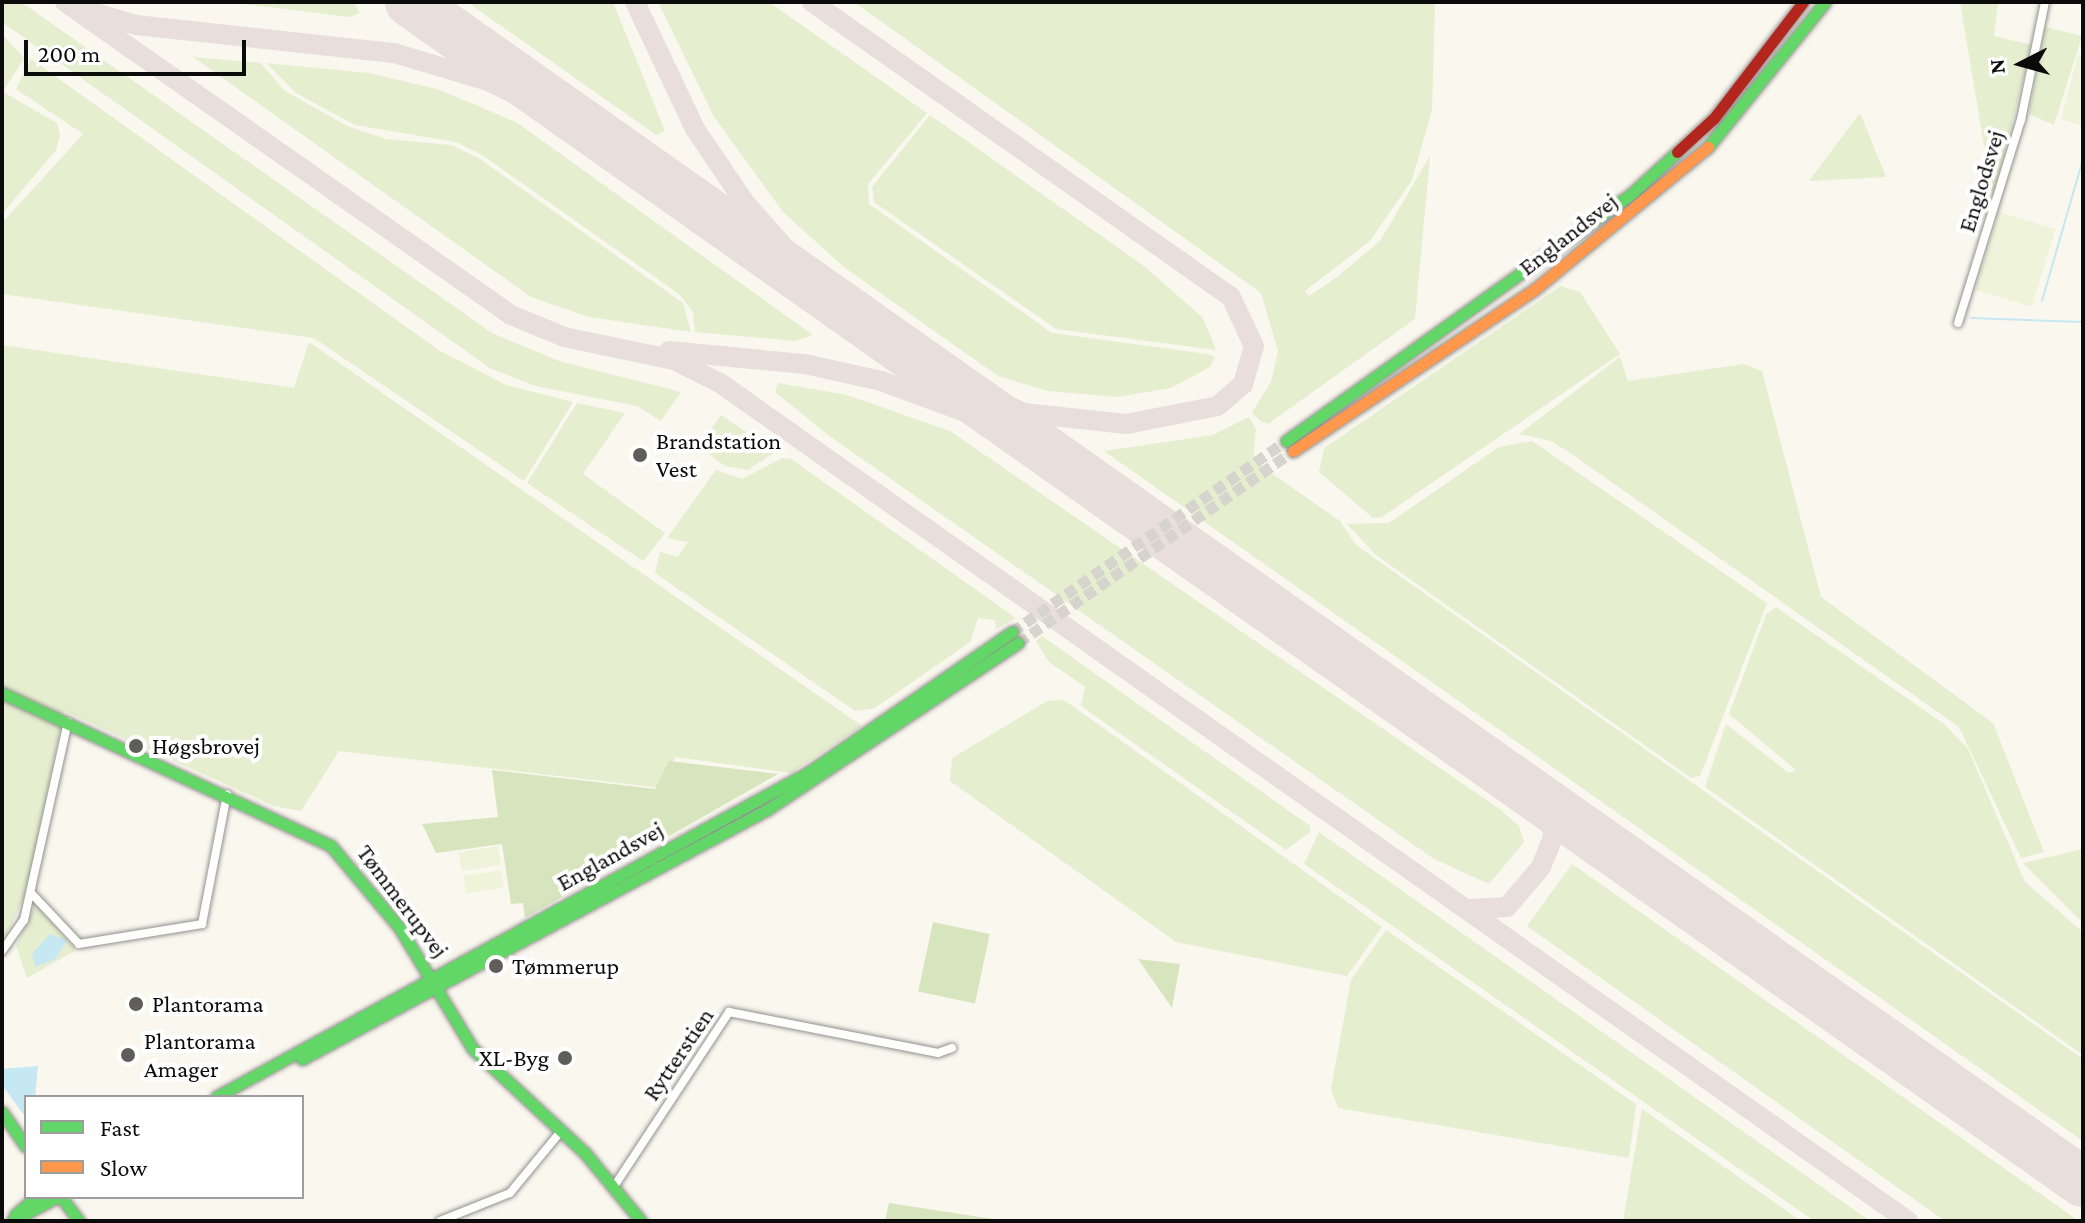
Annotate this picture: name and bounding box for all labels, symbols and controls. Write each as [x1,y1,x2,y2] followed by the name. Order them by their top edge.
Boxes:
[28,24,250,74] scale bar
[1981,24,2061,104] north arrow
[38,40,100,67] text: 200 m
[1983,58,2010,75] text: N
[1952,127,2010,235] street label: Englodsvej
[1513,187,1623,281] street label: Englandsvej
[656,427,781,483] place label: Brandstation Vest
[631,446,649,464] marker: Brandstation Vest
[152,732,260,760] place label: Høgsbrovej
[127,737,145,755] marker: Høgsbrovej
[552,815,668,897] street label: Englandsvej
[351,839,455,963] street label: Tømmerupvej
[512,952,619,980] place label: Tømmerup
[487,957,505,975] marker: Tømmerup
[152,990,264,1018] place label: Plantorama
[127,995,145,1013] marker: Plantorama
[637,1002,719,1106] street label: Rytterstien
[144,1027,256,1083] place label: Plantorama Amager
[479,1044,549,1072] place label: XL-Byg
[119,1046,137,1064] marker: Plantorama Amager
[556,1049,574,1067] marker: XL-Byg
[24,1095,304,1199] legend
[100,1114,140,1141] text: Fast
[100,1154,147,1181] text: Slow

